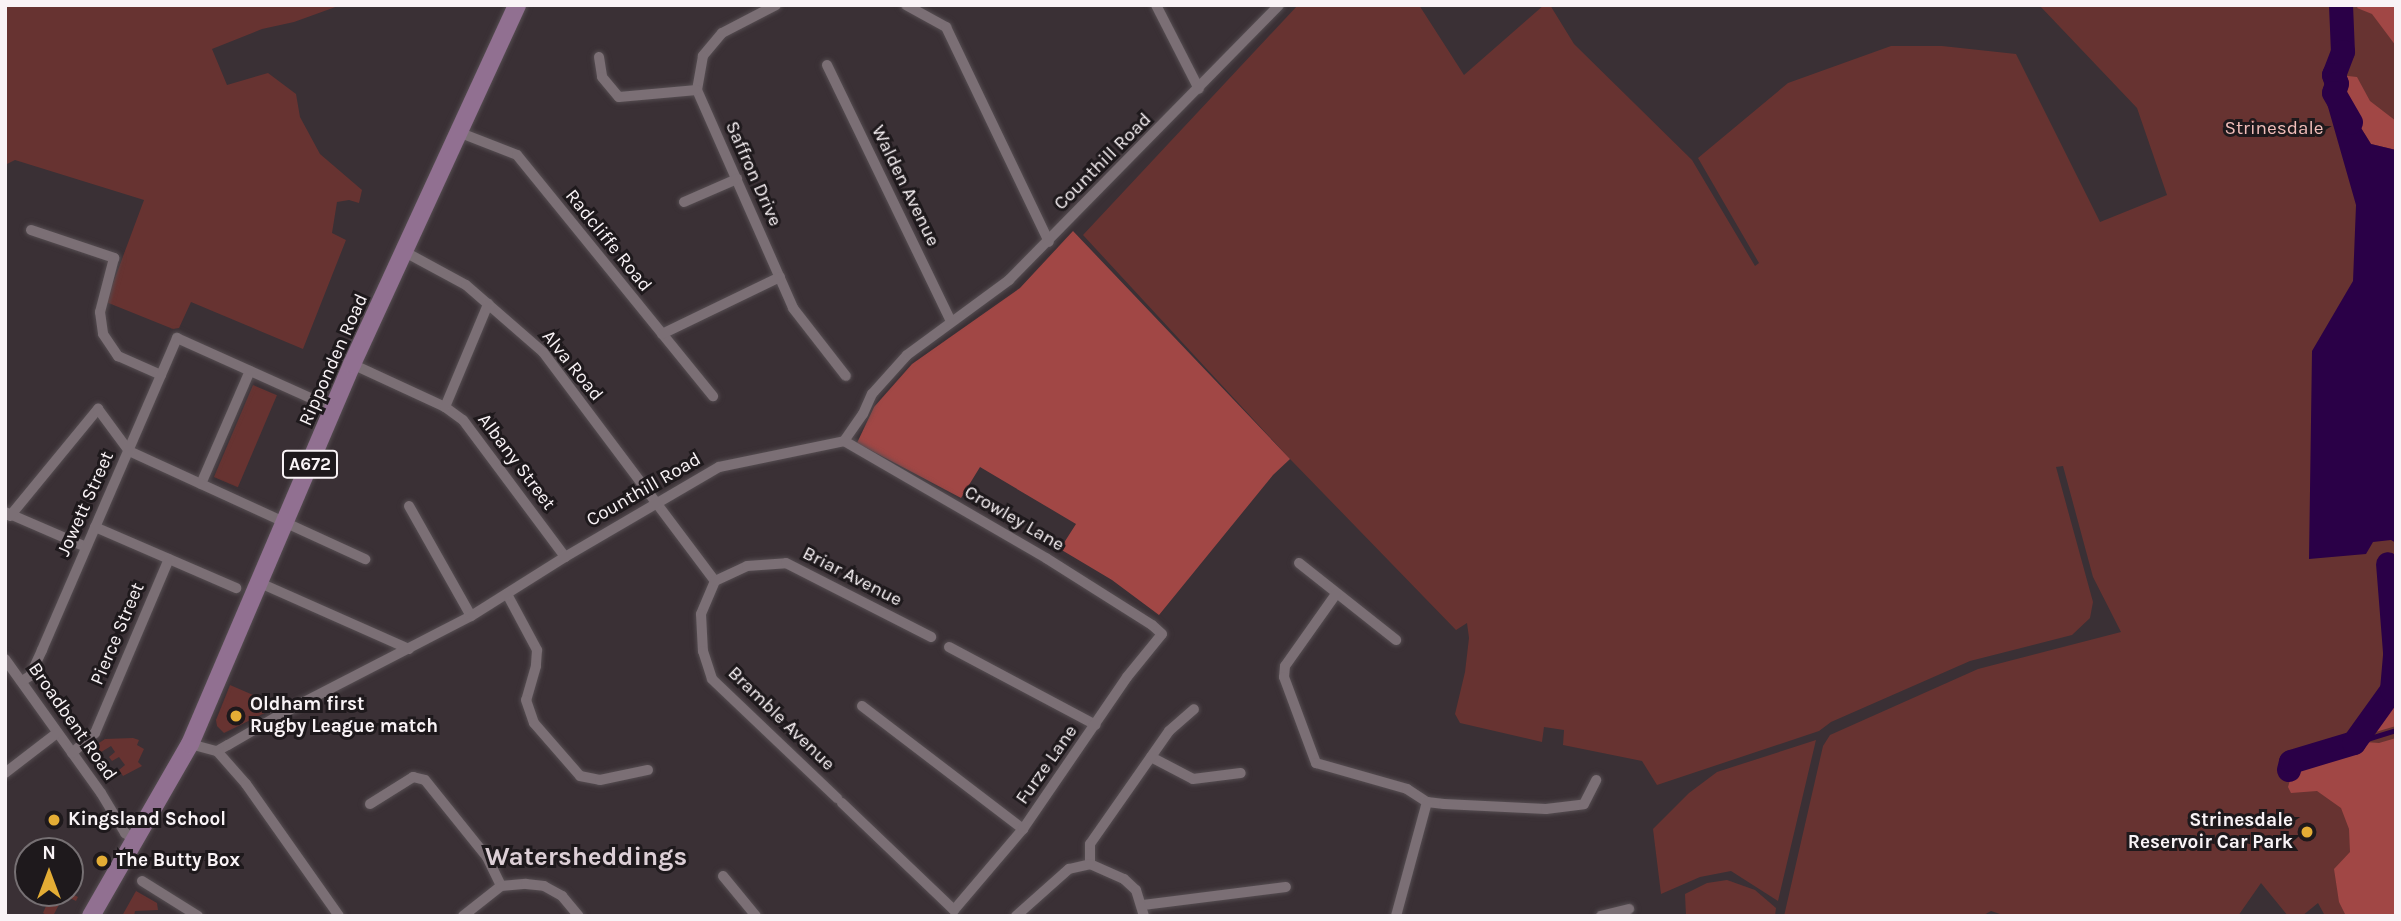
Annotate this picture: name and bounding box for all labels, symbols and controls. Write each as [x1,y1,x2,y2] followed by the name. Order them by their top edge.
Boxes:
[1050,109,1156,215] street label: Counthill Road
[720,118,786,230] street label: Saffron Drive
[2224,118,2324,140] park label: Strinesdale
[866,122,944,250] street label: Walden Avenue
[560,185,656,297] street label: Radcliffe Road
[295,290,373,430] street label: Ripponden Road
[537,326,607,406] street label: Alva Road
[472,409,560,515] street label: Albany Street
[53,448,119,560] street label: Jowett Street
[583,448,705,532] street label: Counthill Road
[280,450,340,478] road number: A672
[960,481,1068,557] street label: Crowley Lane
[798,542,906,612] street label: Briar Avenue
[86,579,150,689] street label: Pierce Street
[23,659,121,785] street label: Broadbent Road
[723,662,839,776] street label: Bramble Avenue
[250,694,438,738] place label: Oldham first Rugby League match
[228,708,244,724] marker: Oldham first Rugby League match
[1011,721,1083,809] street label: Furze Lane
[68,809,226,831] place label: Kingsland School
[2128,810,2293,854] place label: Strinesdale Reservoir Car Park
[46,812,62,828] marker: Kingsland School
[2299,824,2315,840] marker: Strinesdale Reservoir Car Park
[14,837,84,907] north arrow
[485,841,687,873] district label: Watersheddings
[42,842,56,864] text: N
[116,850,240,872] place label: The Butty Box
[94,853,110,869] marker: The Butty Box

